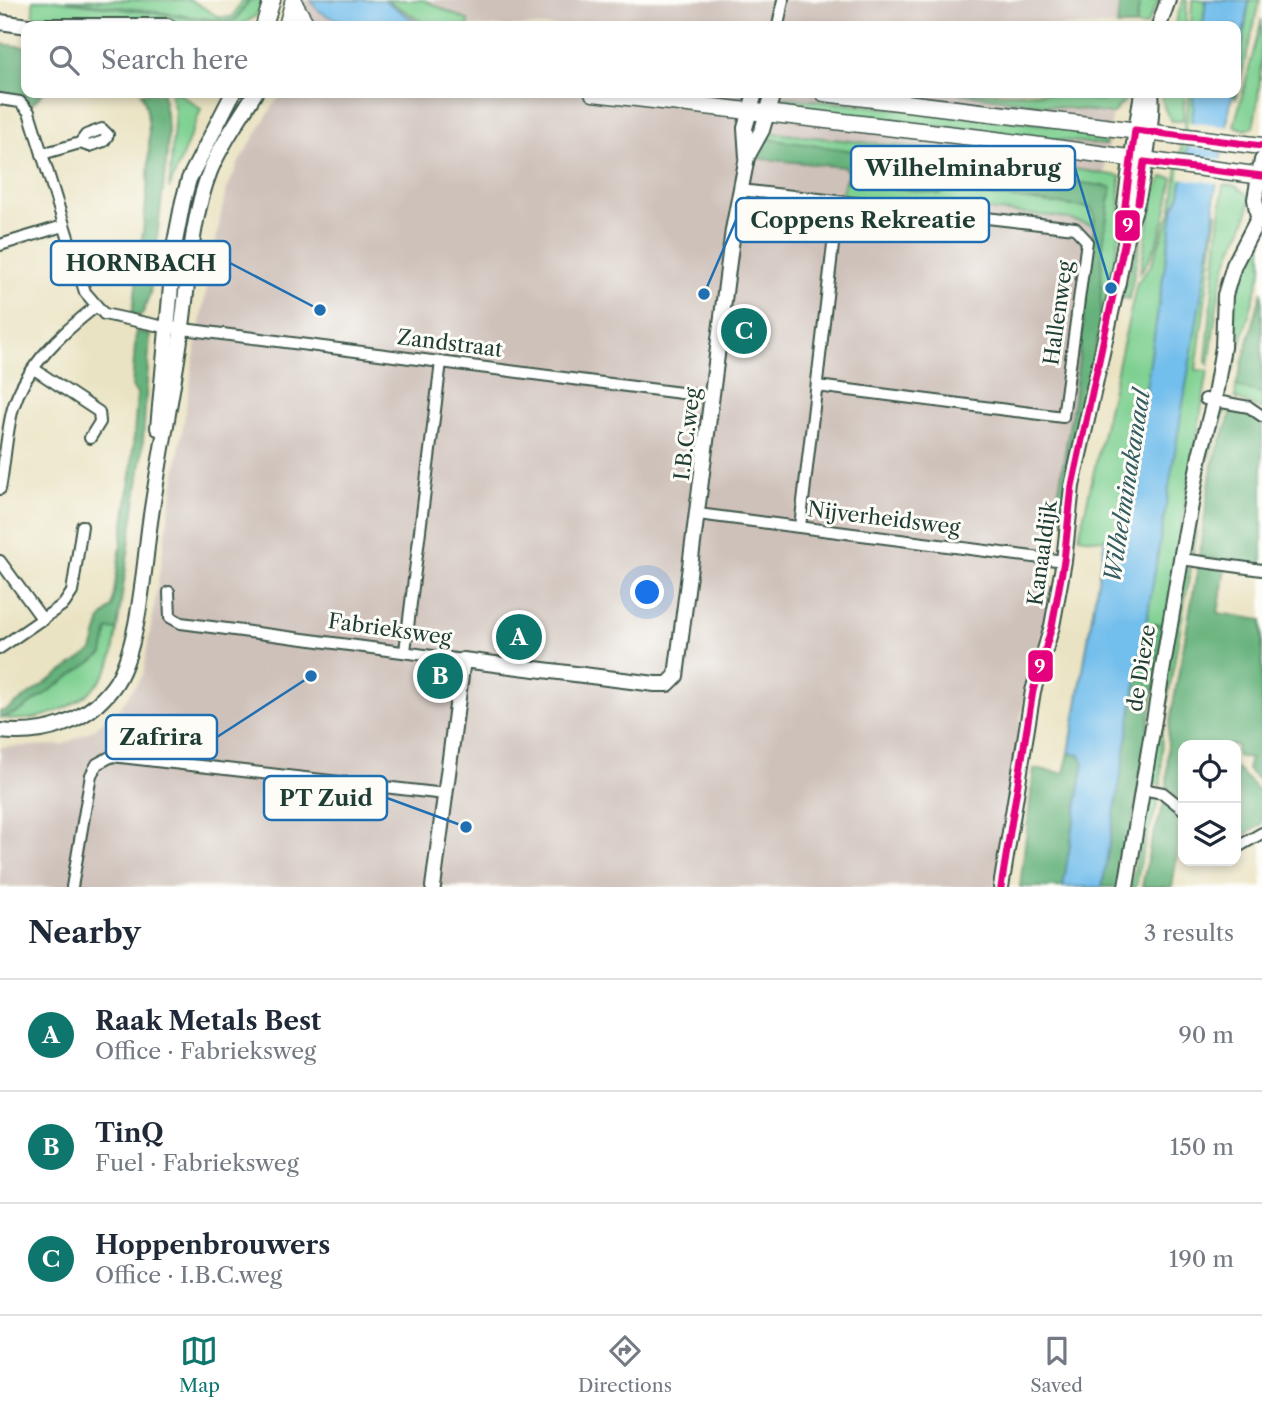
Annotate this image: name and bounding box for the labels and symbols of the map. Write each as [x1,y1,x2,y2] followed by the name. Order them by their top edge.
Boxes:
[851,146,1075,190] callout: Wilhelminabrug
[864,154,1062,182] text: Wilhelminabrug
[736,198,989,242] callout: Coppens Rekreatie
[750,206,976,234] text: Coppens Rekreatie
[1114,209,1141,242] line badge: 9
[1122,214,1134,237] text: 9
[51,241,230,285] callout: HORNBACH
[65,249,217,277] text: HORNBACH
[1038,258,1078,367] street label: Hallenweg
[721,305,767,357] pin: C
[396,324,505,362] street label: Zandstraat
[669,385,705,482] street label: I.B.C.weg
[1098,385,1157,585] water label: Wilhelminakanaal
[806,496,963,540] street label: Nijverheidsweg
[1022,498,1062,607] street label: Kanaaldijk
[630,575,664,609] your location
[327,608,454,650] street label: Fabrieksweg
[496,611,542,663] pin: A
[1122,623,1160,713] street label: de Dieze
[1027,649,1054,683] line badge: 9
[417,650,463,702] pin: B
[1034,655,1046,678] text: 9
[106,715,217,759] callout: Zafrira
[119,723,203,751] text: Zafrira
[264,776,387,820] callout: PT Zuid
[279,784,374,812] text: PT Zuid

